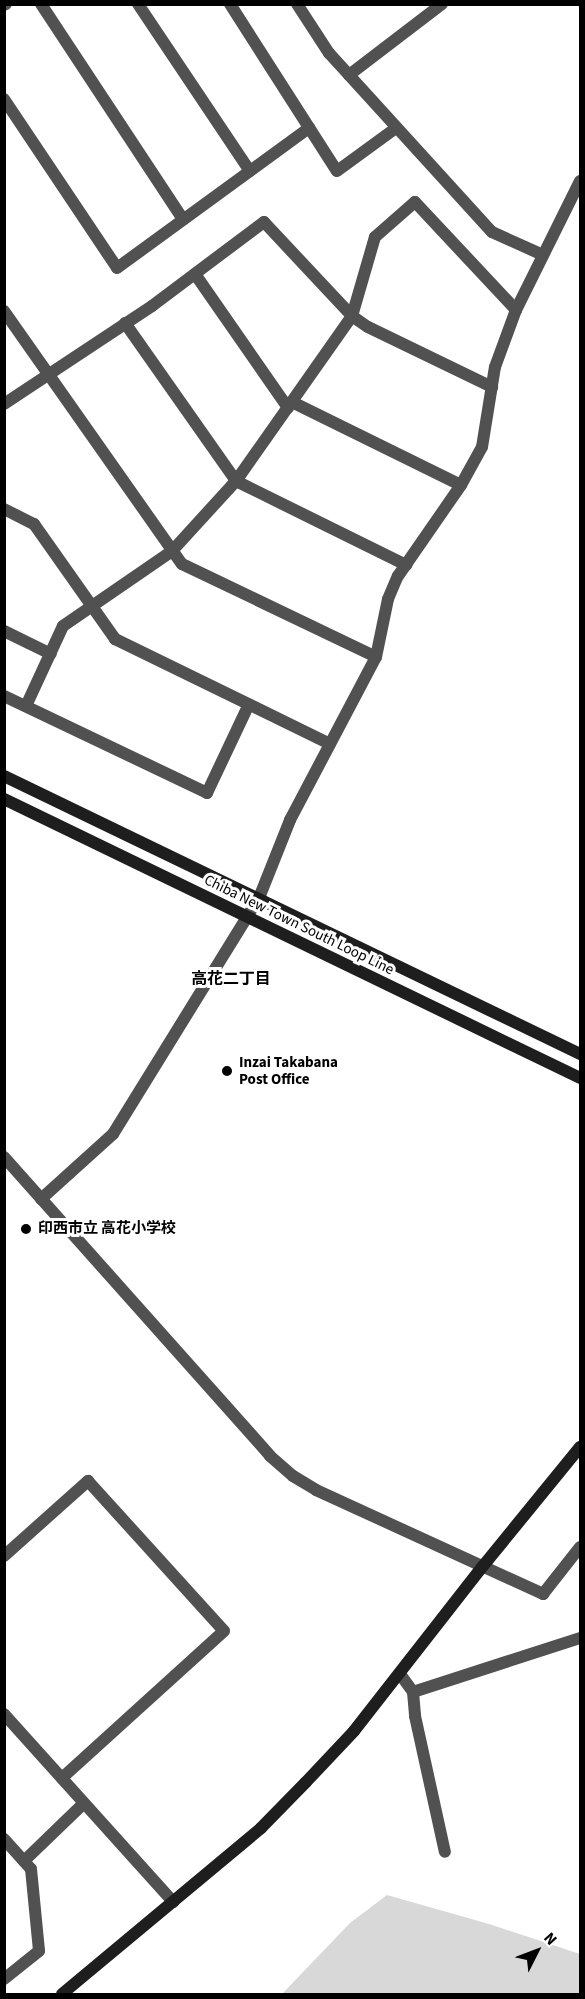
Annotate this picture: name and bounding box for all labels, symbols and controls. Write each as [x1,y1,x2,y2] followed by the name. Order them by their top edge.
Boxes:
[201,871,397,979] street label: Chiba New Town South Loop Line
[191,969,271,989] district label: 高花二丁目
[239,1053,338,1088] place label: Inzai Takabana Post Office
[220,1064,234,1078] marker: Inzai Takabana Post Office
[38,1220,176,1238] place label: 印西市立 高花小学校
[19,1222,33,1236] marker: 印西市立 高花小学校
[507,1921,567,1981] north arrow
[539,1928,562,1950] text: N

